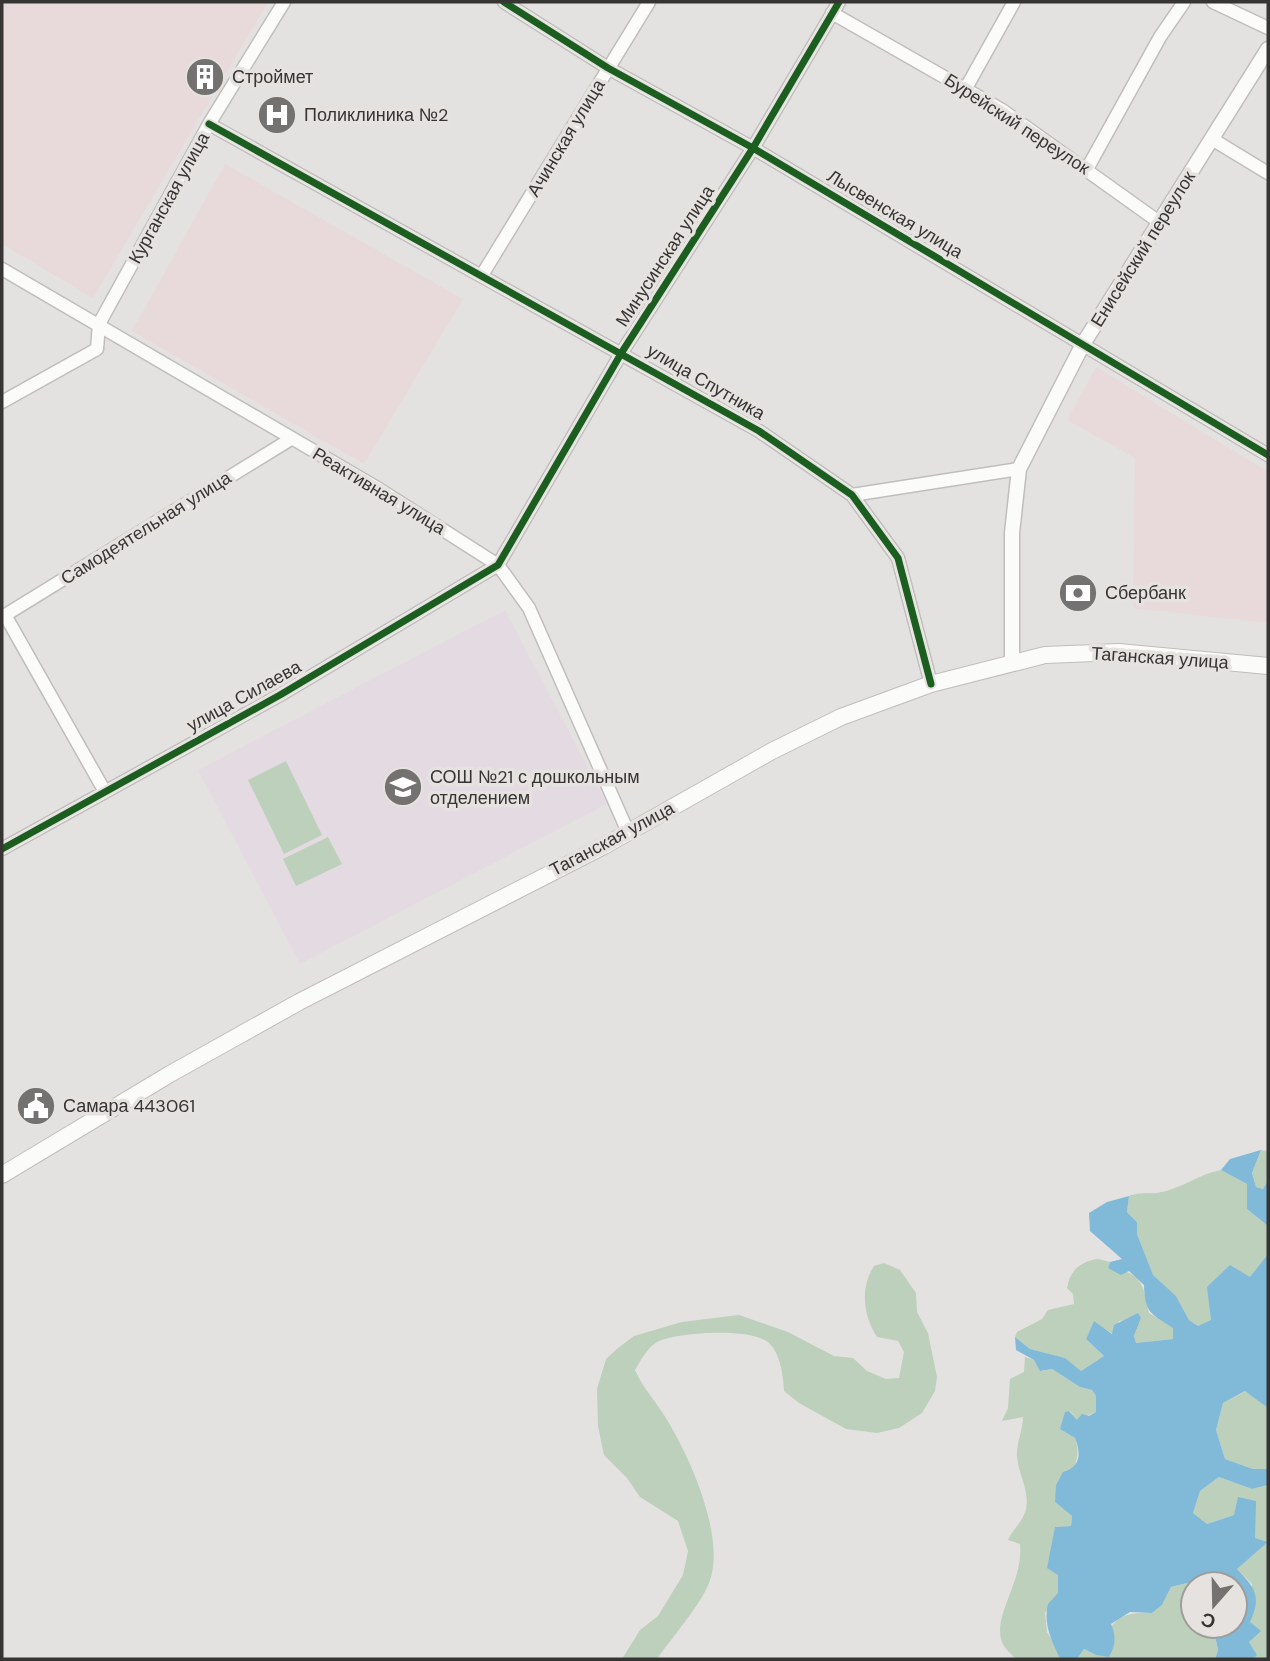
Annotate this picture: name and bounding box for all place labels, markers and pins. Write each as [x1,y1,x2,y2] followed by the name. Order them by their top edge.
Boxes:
[184,56,226,98] building icon: Строймет
[232,65,313,89] place label: Строймет
[256,94,298,136] hospital icon: Поликлиника №2
[304,103,449,127] place label: Поликлиника №2
[1057,572,1099,614] bank icon: Сбербанк
[1105,581,1186,605] place label: Сбербанк
[430,765,640,810] place label: СОШ №21 с дошкольным отделением
[382,766,424,808] school or university icon: СОШ №21 с дошкольным отделением
[15,1085,57,1127] public building icon: Самара 443061
[63,1094,195,1118] place label: Самара 443061

